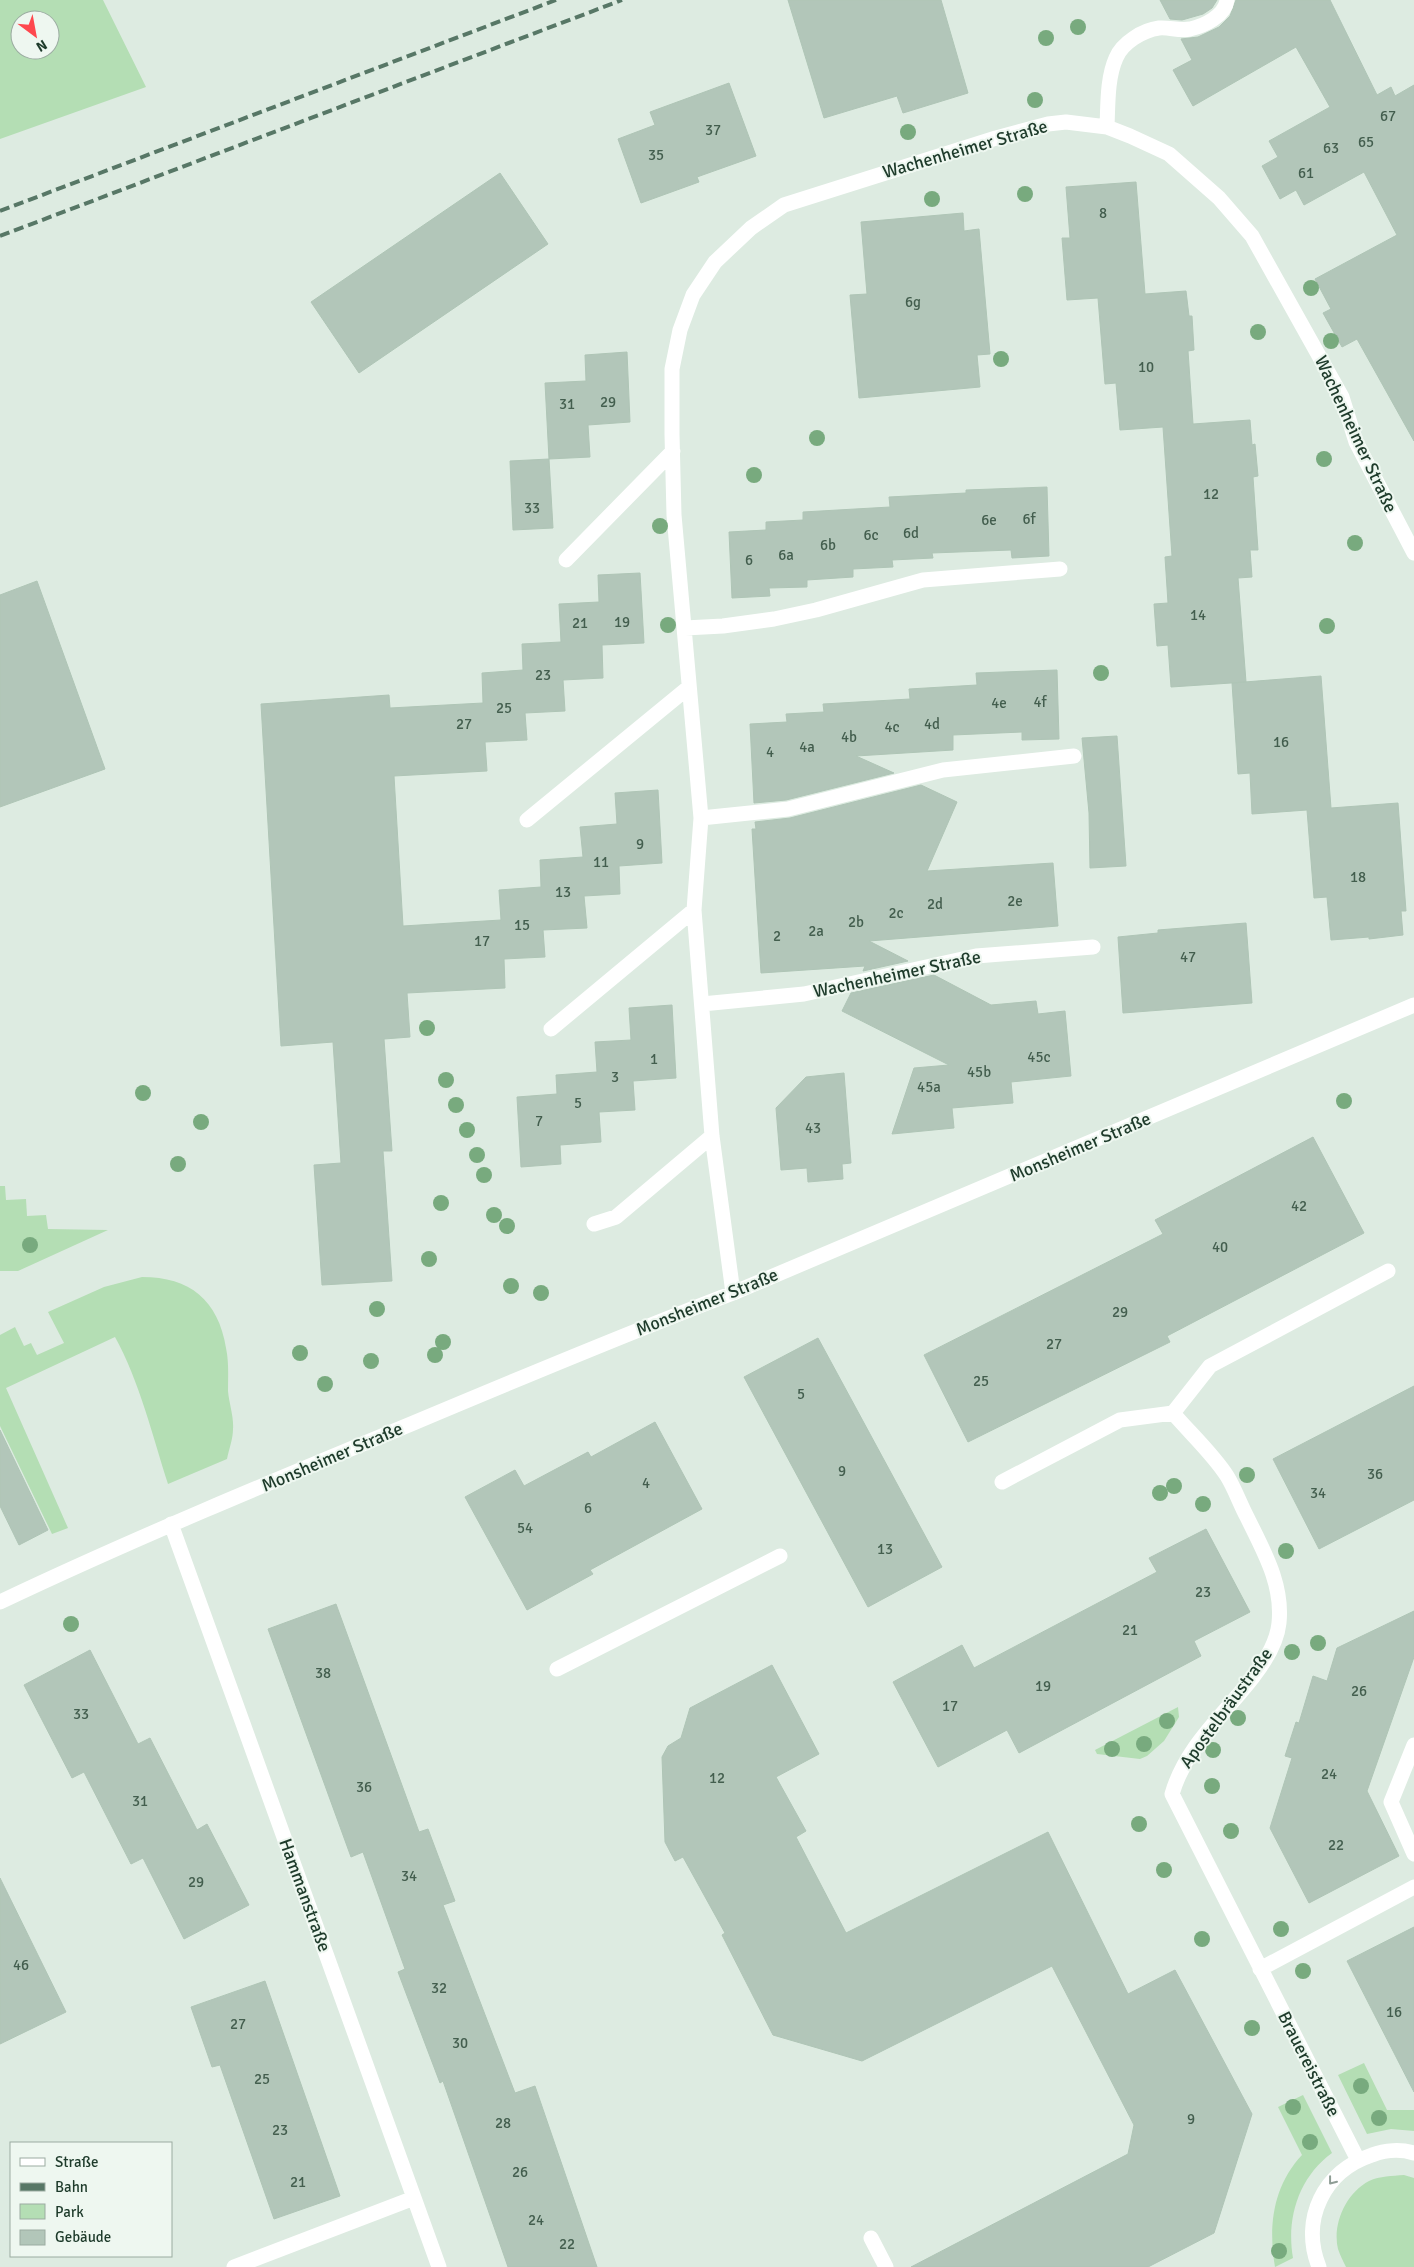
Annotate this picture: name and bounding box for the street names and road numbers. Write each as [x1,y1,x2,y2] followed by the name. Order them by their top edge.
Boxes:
[880,115,1050,183] street label: Wachenheimer Straße
[1310,352,1402,516] street label: Wachenheimer Straße
[811,945,983,1003] street label: Wachenheimer Straße
[1006,1107,1154,1187] street label: Monsheimer Straße
[633,1263,781,1341] street label: Monsheimer Straße
[258,1417,406,1497] street label: Monsheimer Straße
[1175,1644,1277,1772] street label: Apostelbräustraße
[274,1835,336,1955] street label: Hammanstraße
[1273,2008,1345,2120] street label: Brauereistraße

